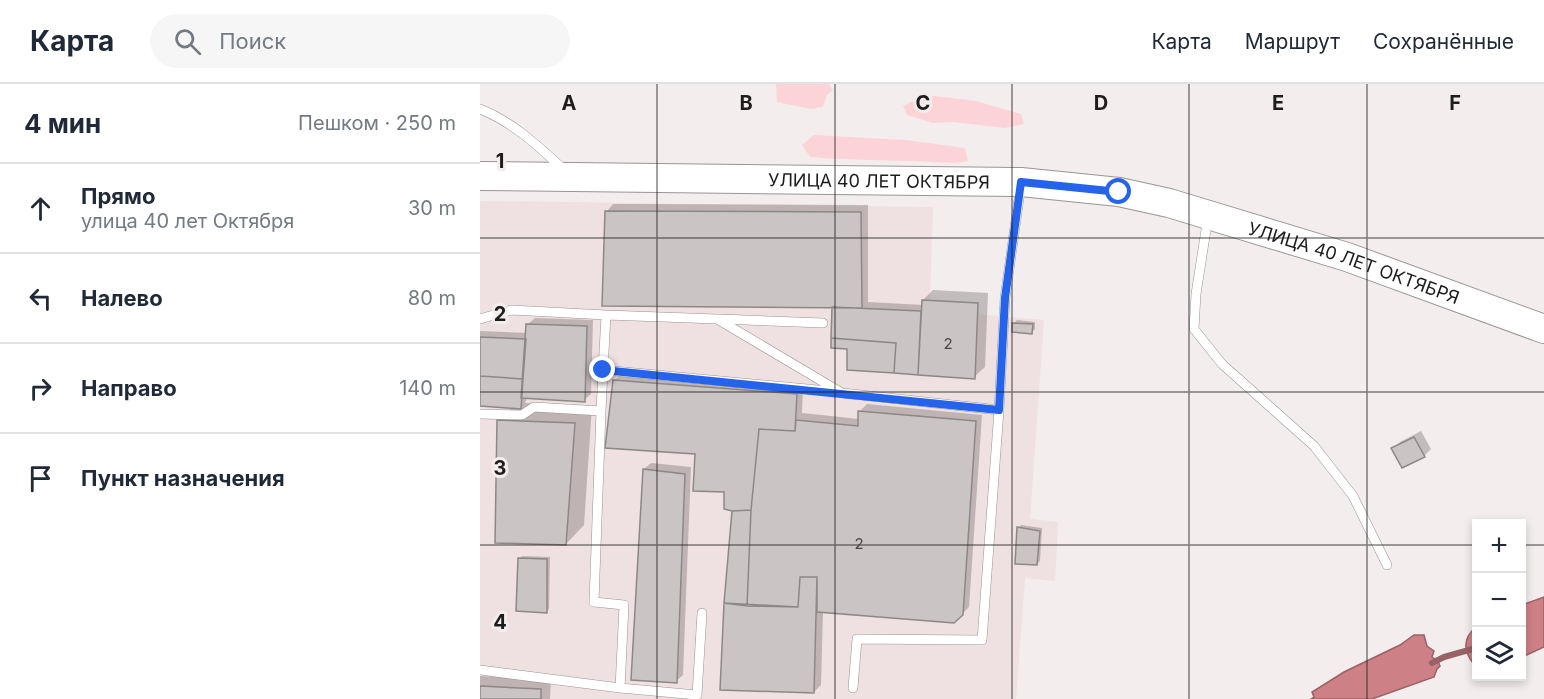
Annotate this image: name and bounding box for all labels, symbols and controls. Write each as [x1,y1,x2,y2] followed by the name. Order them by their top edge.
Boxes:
[150,14,570,68] search box
[30,24,114,58] text: Карта
[171,25,204,58] icon: search
[219,28,286,54] text: Поиск
[1151,29,1212,54] text: Карта
[1245,29,1340,54] text: Маршрут
[1373,29,1514,54] text: Сохранённые
[562,91,577,115] text: A
[739,91,753,115] text: B
[916,91,930,115] text: C
[1094,91,1108,115] text: D
[1272,91,1284,115] text: E
[1449,91,1461,115] text: F
[24,108,101,139] text: 4 мин
[298,111,456,135] text: Пешком · 250 m
[496,149,504,173] text: 1
[768,169,990,192] street label: УЛИЦА 40 ЛЕТ ОКТЯБРЯ
[1105,178,1131,204] route start
[81,183,155,209] text: Прямо
[24,192,57,225] icon: ahead
[408,196,456,220] text: 30 m
[81,209,294,233] text: улица 40 лет Октября
[1246,217,1462,308] street label: УЛИЦА 40 ЛЕТ ОКТЯБРЯ
[24,282,57,315] icon: left
[81,285,163,311] text: Налево
[408,286,456,310] text: 80 m
[494,302,506,326] text: 2
[943,334,953,353] house number: 2
[589,356,615,382] route end
[24,372,57,405] icon: right
[81,375,177,401] text: Направо
[399,376,456,400] text: 140 m
[494,456,506,480] text: 3
[24,462,57,495] icon: arrive
[81,465,285,491] text: Пункт назначения
[1472,519,1526,681] map controls
[1472,519,1526,573] button: +
[854,534,864,553] house number: 2
[1472,573,1526,627] button: −
[493,610,507,634] text: 4
[1472,627,1526,681] button: layers

